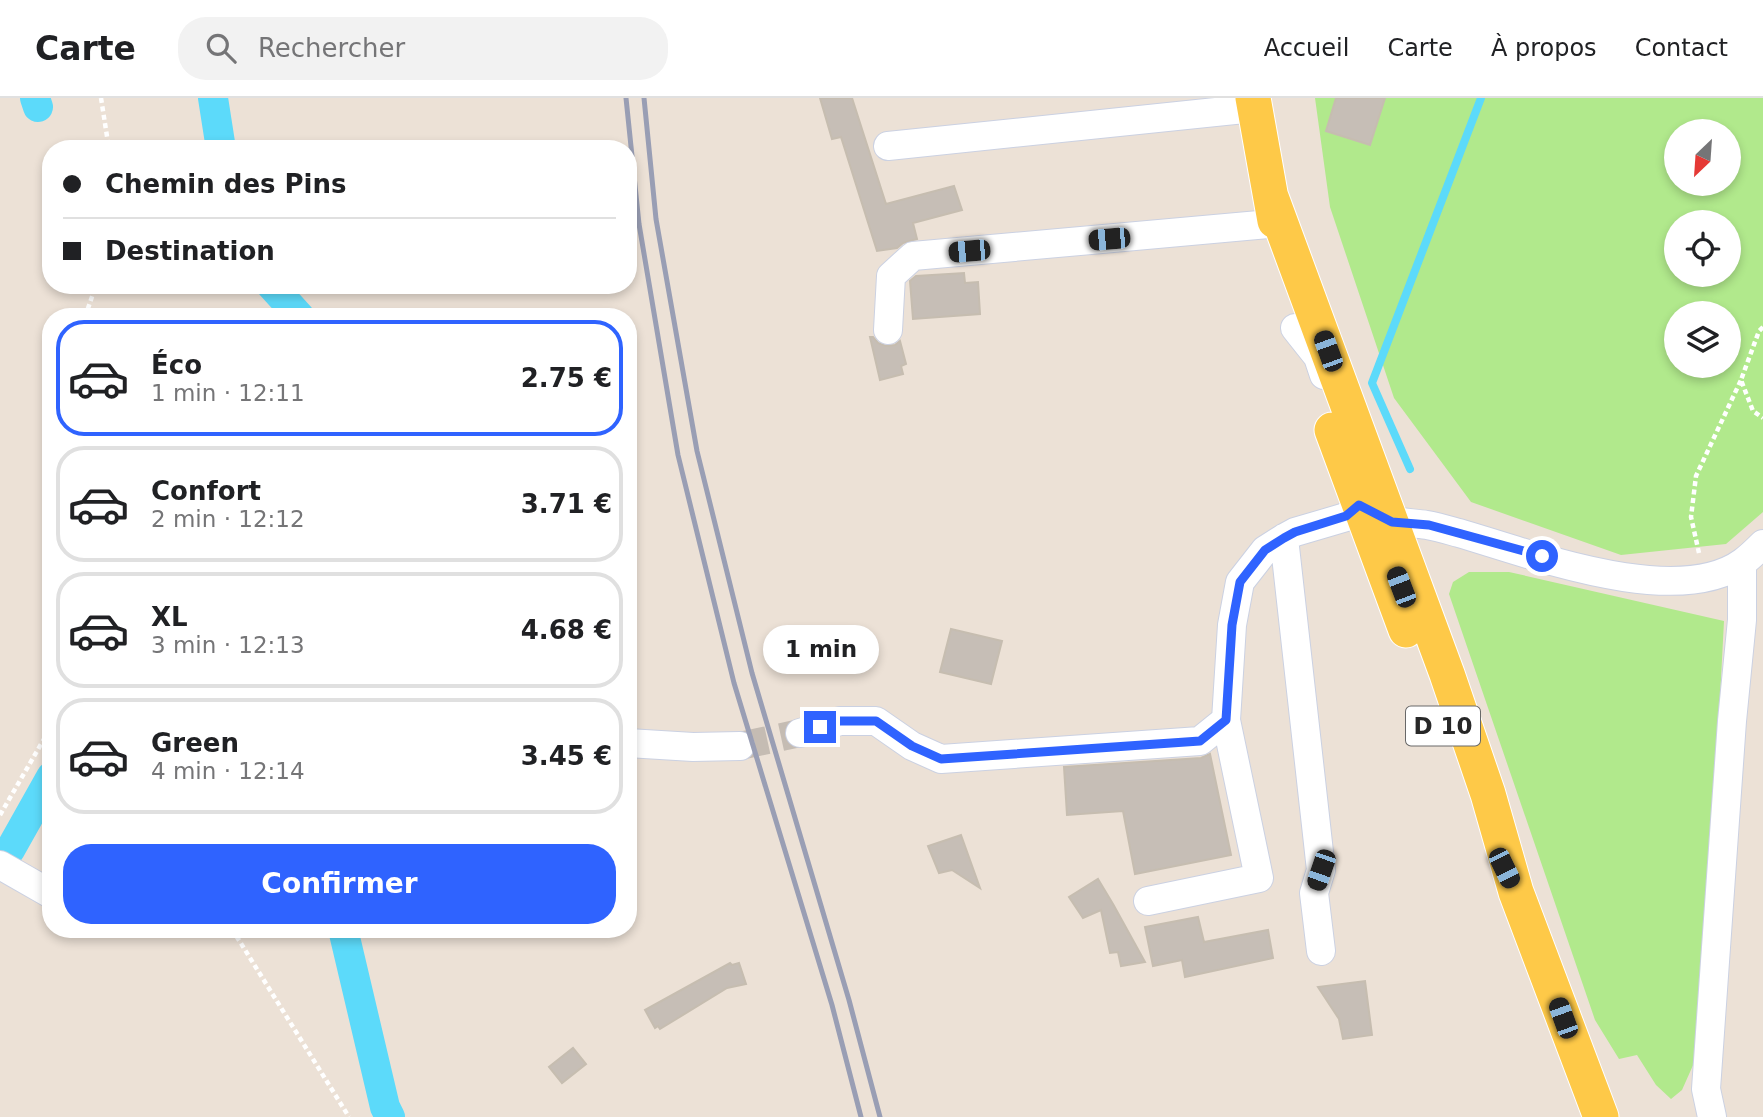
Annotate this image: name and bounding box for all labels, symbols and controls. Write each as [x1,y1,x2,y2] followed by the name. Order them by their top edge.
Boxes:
[178,17,668,80] search box
[35,29,136,68] text: Carte
[202,29,240,67] icon: search
[258,33,405,63] text: Rechercher
[1264,34,1349,62] text: Accueil
[1387,34,1453,62] text: Carte
[1491,34,1597,62] text: À propos
[1635,34,1728,62] text: Contact
[1664,119,1741,196] north arrow
[1664,119,1741,378] map controls
[105,169,347,199] text: Chemin des Pins
[1664,210,1741,287] button: locate
[1088,227,1131,251] car
[105,236,275,266] text: Destination
[948,239,991,263] car
[1664,301,1741,378] button: layers
[1311,328,1346,374] car
[67,347,130,410] icon: car
[151,350,202,380] text: Éco
[521,363,612,393] text: 2.75 €
[151,380,305,406] text: 1 min · 12:11
[67,473,130,536] icon: car
[151,476,261,506] text: Confort
[521,489,612,519] text: 3.71 €
[151,506,305,532] text: 2 min · 12:12
[1526,540,1558,572] route start
[1384,564,1419,610] car
[67,599,130,662] icon: car
[151,602,188,632] text: XL
[521,615,612,645] text: 4.68 €
[762,626,878,674] callout: 1 min
[151,632,305,658] text: 3 min · 12:13
[785,636,857,662] text: 1 min
[1406,706,1480,746] road number: D 10
[804,711,836,743] route end
[67,725,130,788] icon: car
[151,728,239,758] text: Green
[521,741,612,771] text: 3.45 €
[151,758,305,784] text: 4 min · 12:14
[63,844,616,924] button: Confirmer
[1486,845,1523,891] car
[1305,847,1338,893] car
[1546,995,1581,1041] car

